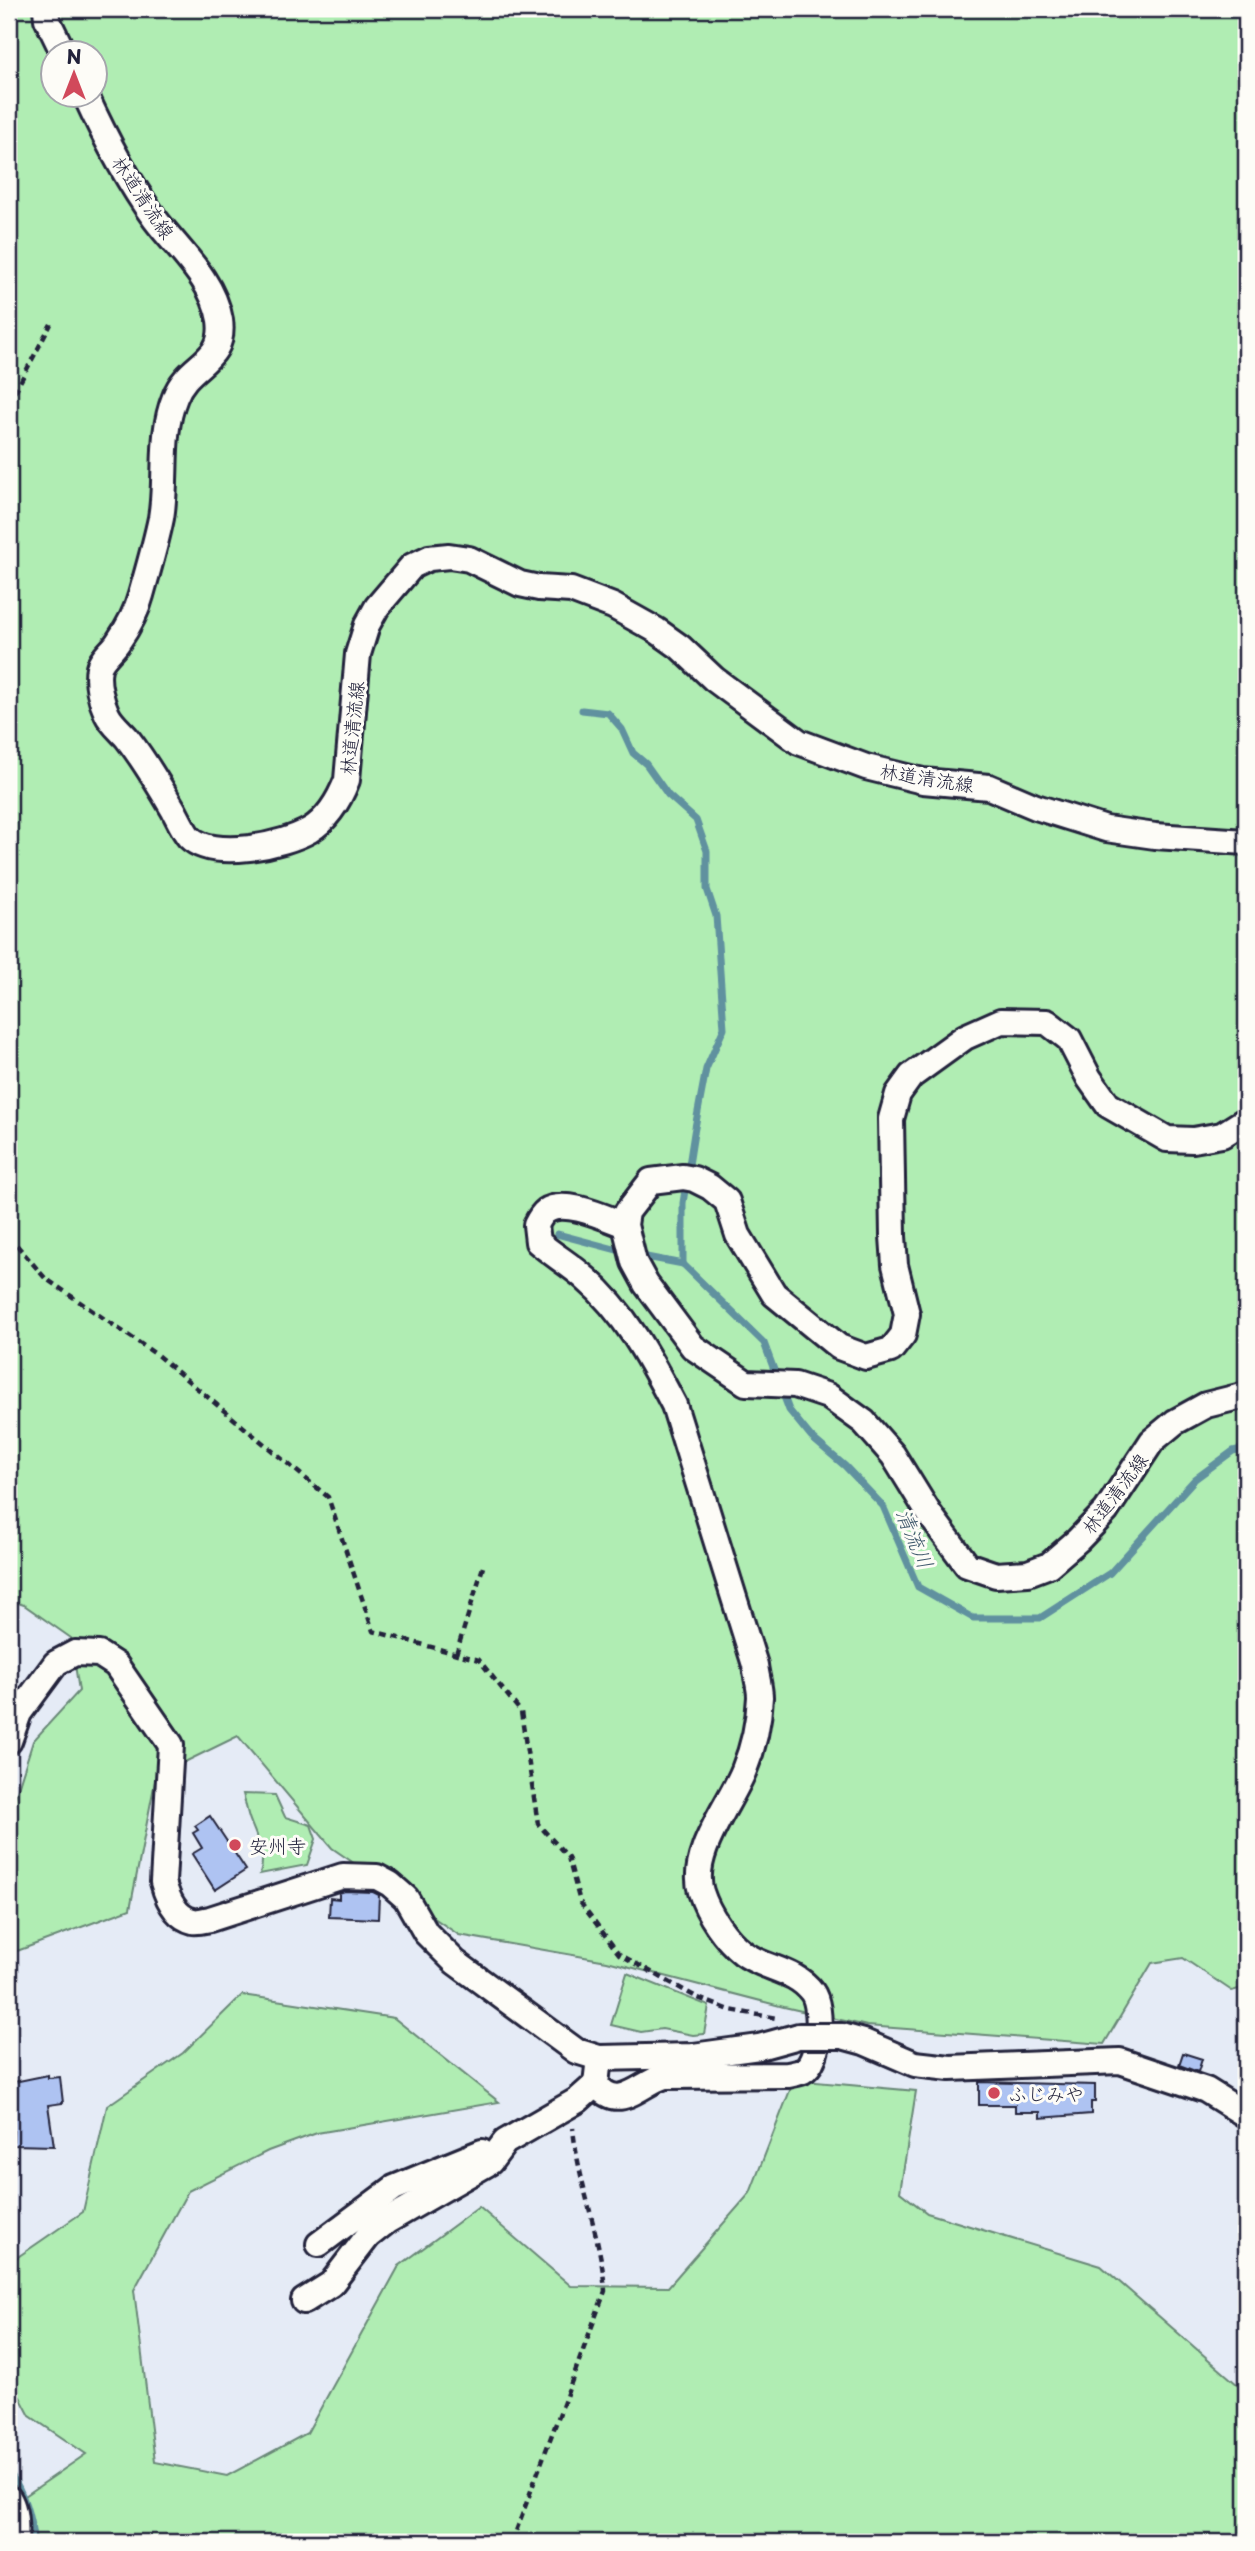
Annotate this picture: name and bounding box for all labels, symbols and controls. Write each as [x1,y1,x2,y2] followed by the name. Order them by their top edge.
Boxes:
[38,38,108,108] north arrow
[66,42,82,70] text: N
[106,150,182,244] street label: 林道清流線
[332,679,370,777] street label: 林道清流線
[878,756,976,798] street label: 林道清流線
[1074,1447,1154,1539] street label: 林道清流線
[889,1503,943,1573] water label: 清流川
[249,1831,306,1859] place label: 安州寺
[227,1837,243,1853] marker: 安州寺
[1008,2079,1084,2107] place label: ふじみや
[986,2085,1002,2101] marker: ふじみや

